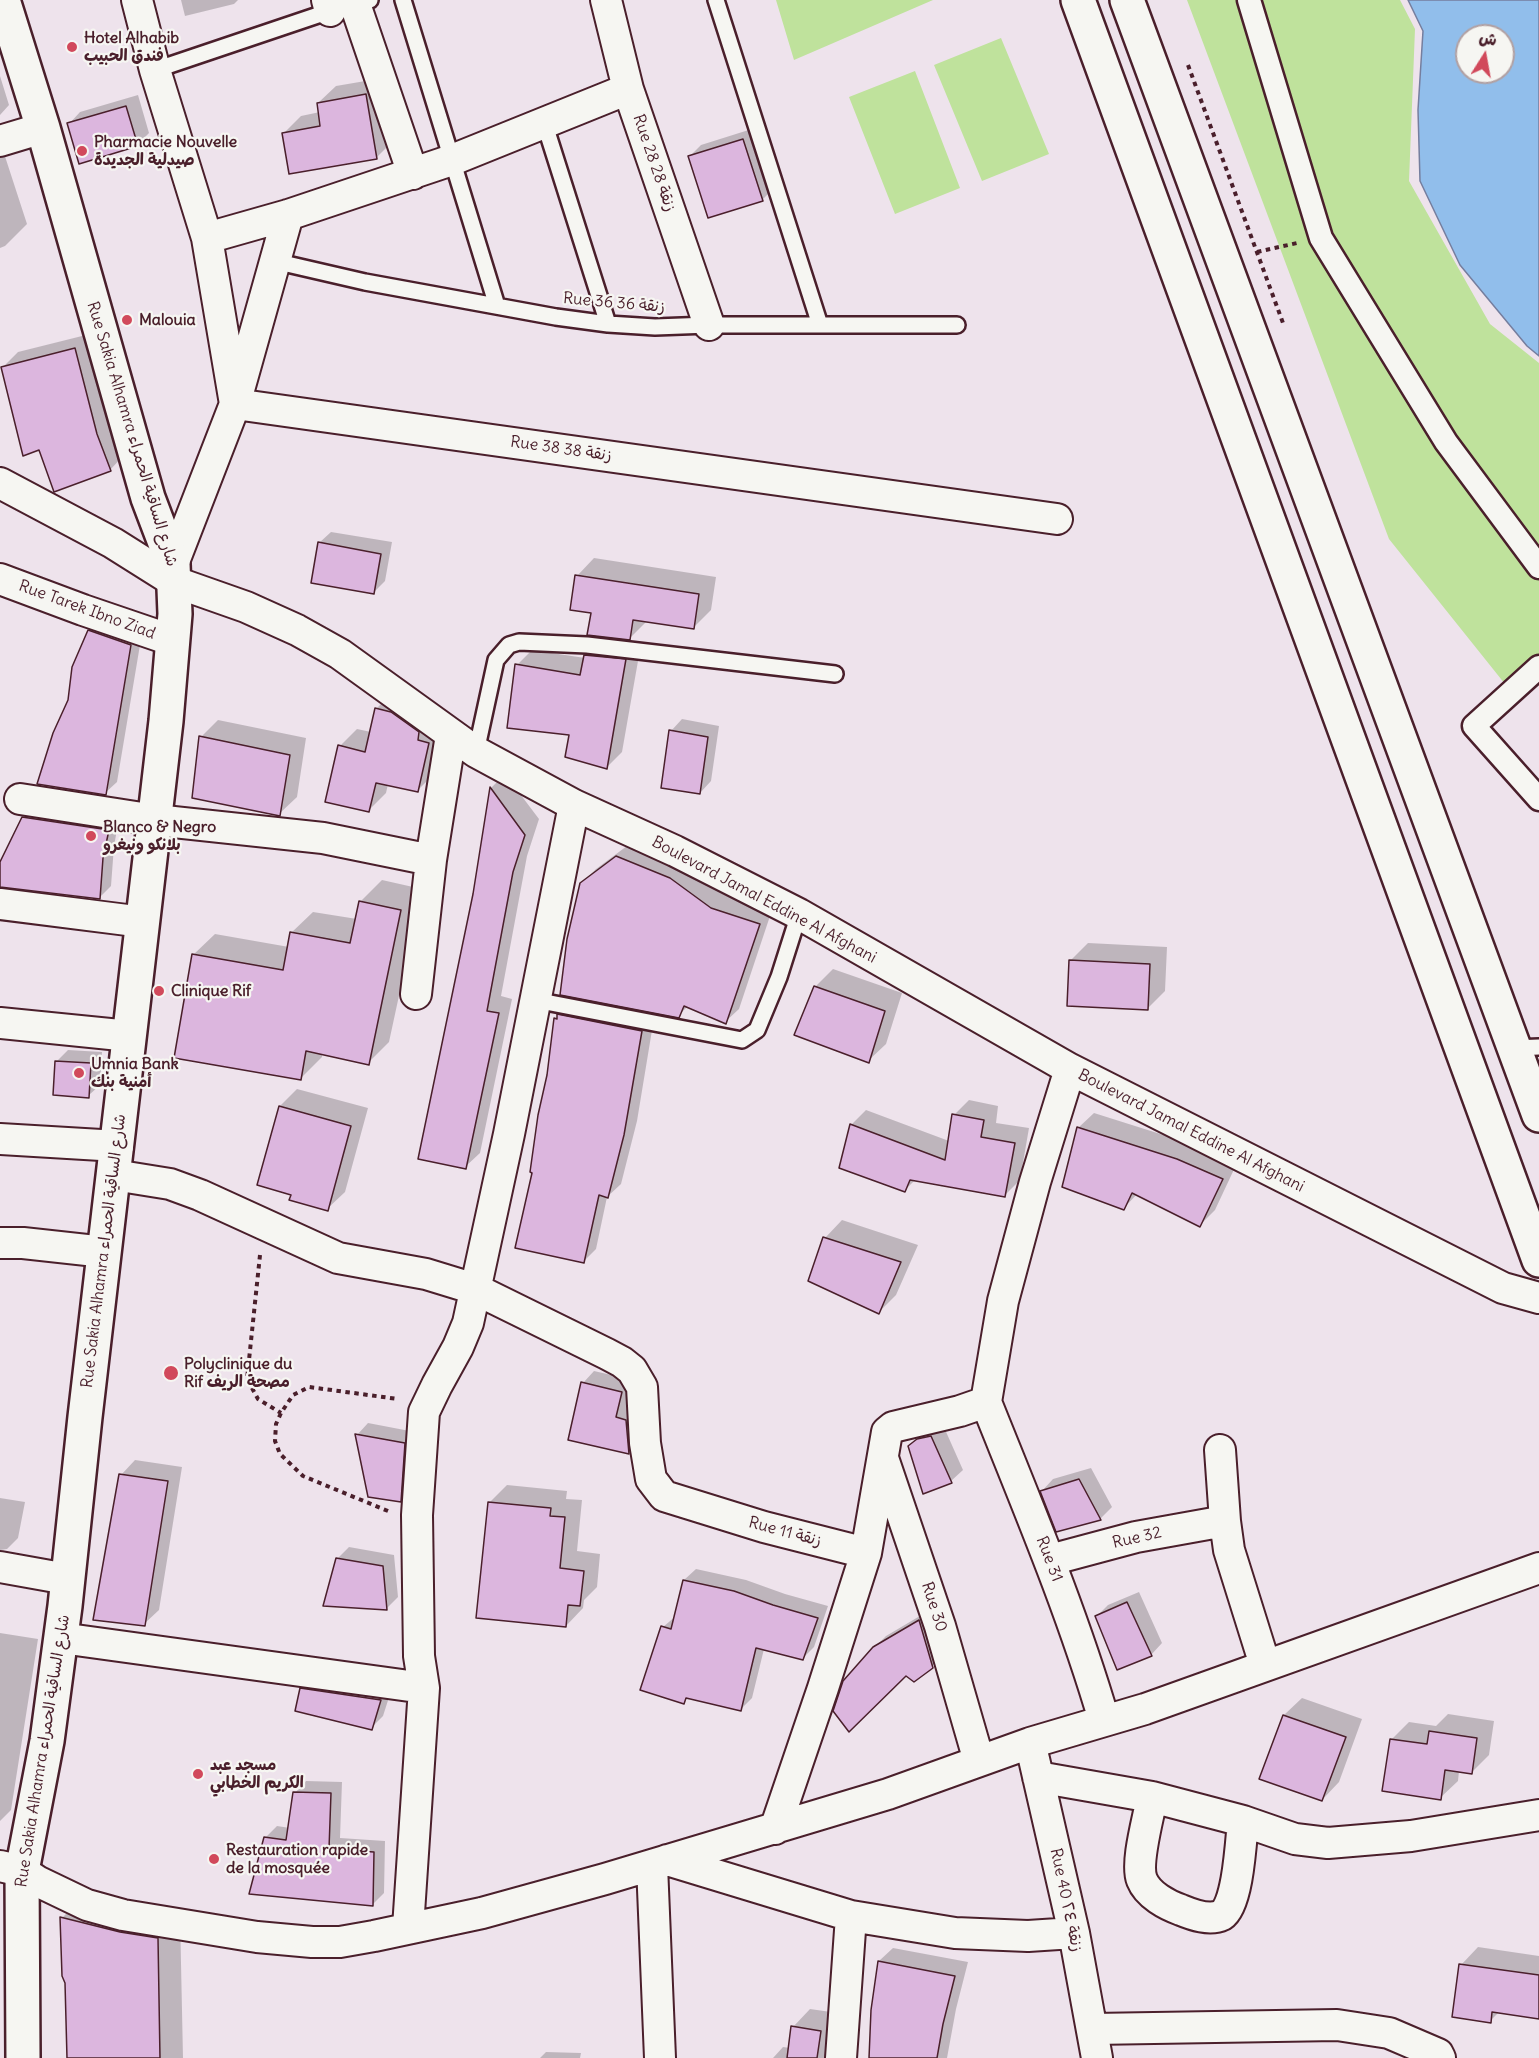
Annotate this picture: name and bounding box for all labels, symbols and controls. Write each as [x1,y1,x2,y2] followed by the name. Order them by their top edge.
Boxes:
[1455,24,1515,84] north arrow
[1477,27,1499,50] text: ش
[84,28,179,66] place label: Hotel Alhabib فندق الحبيب
[65,40,79,54] marker: Hotel Alhabib فندق الحبيب
[628,112,680,214] street label: Rue 28 زنقة 28
[94,132,237,170] place label: Pharmacie Nouvelle صيدلية الجديدة
[75,144,89,158] marker: Pharmacie Nouvelle صيدلية الجديدة
[562,289,666,317] street label: Rue 36 زنقة 36
[82,299,182,569] street label: Rue Sakia Alhamra شارع الساقية الحمراء
[139,310,196,330] place label: Malouia
[120,313,134,327] marker: Malouia
[509,432,613,466] street label: Rue 38 زنقة 38
[16,576,158,644] street label: Rue Tarek Ibno Ziad
[103,817,216,855] place label: Blanco & Negro بلانكو ونيغرو
[84,829,98,843] marker: Blanco & Negro بلانكو ونيغرو
[648,832,880,968] street label: Boulevard Jamal Eddine Al Afghani
[171,981,251,1001] place label: Clinique Rif
[152,984,166,998] marker: Clinique Rif
[91,1054,179,1092] place label: Umnia Bank أمنية بنك
[1075,1065,1307,1197] street label: Boulevard Jamal Eddine Al Afghani
[72,1066,86,1080] marker: Umnia Bank أمنية بنك
[78,1113,130,1389] street label: Rue Sakia Alhamra شارع الساقية الحمراء
[184,1354,292,1392] place label: Polyclinique du Rif مصحة الريف
[162,1364,180,1382] marker: Polyclinique du Rif مصحة الريف
[747,1513,823,1551] street label: Rue 11 زنقة
[1111,1523,1163,1553] street label: Rue 32
[1032,1534,1066,1584] street label: Rue 31
[917,1580,951,1634] street label: Rue 30
[12,1613,74,1889] street label: Rue Sakia Alhamra شارع الساقية الحمراء
[210,1755,304,1793] place label: مسجد عبد الكريم الخطابي
[191,1767,205,1781] marker: مسجد عبد الكريم الخطابي
[226,1840,368,1878] place label: Restauration rapide de la mosquée
[1046,1847,1086,1953] street label: Rue 40 زنقة ٢٤
[207,1852,221,1866] marker: Restauration rapide de la mosquée

